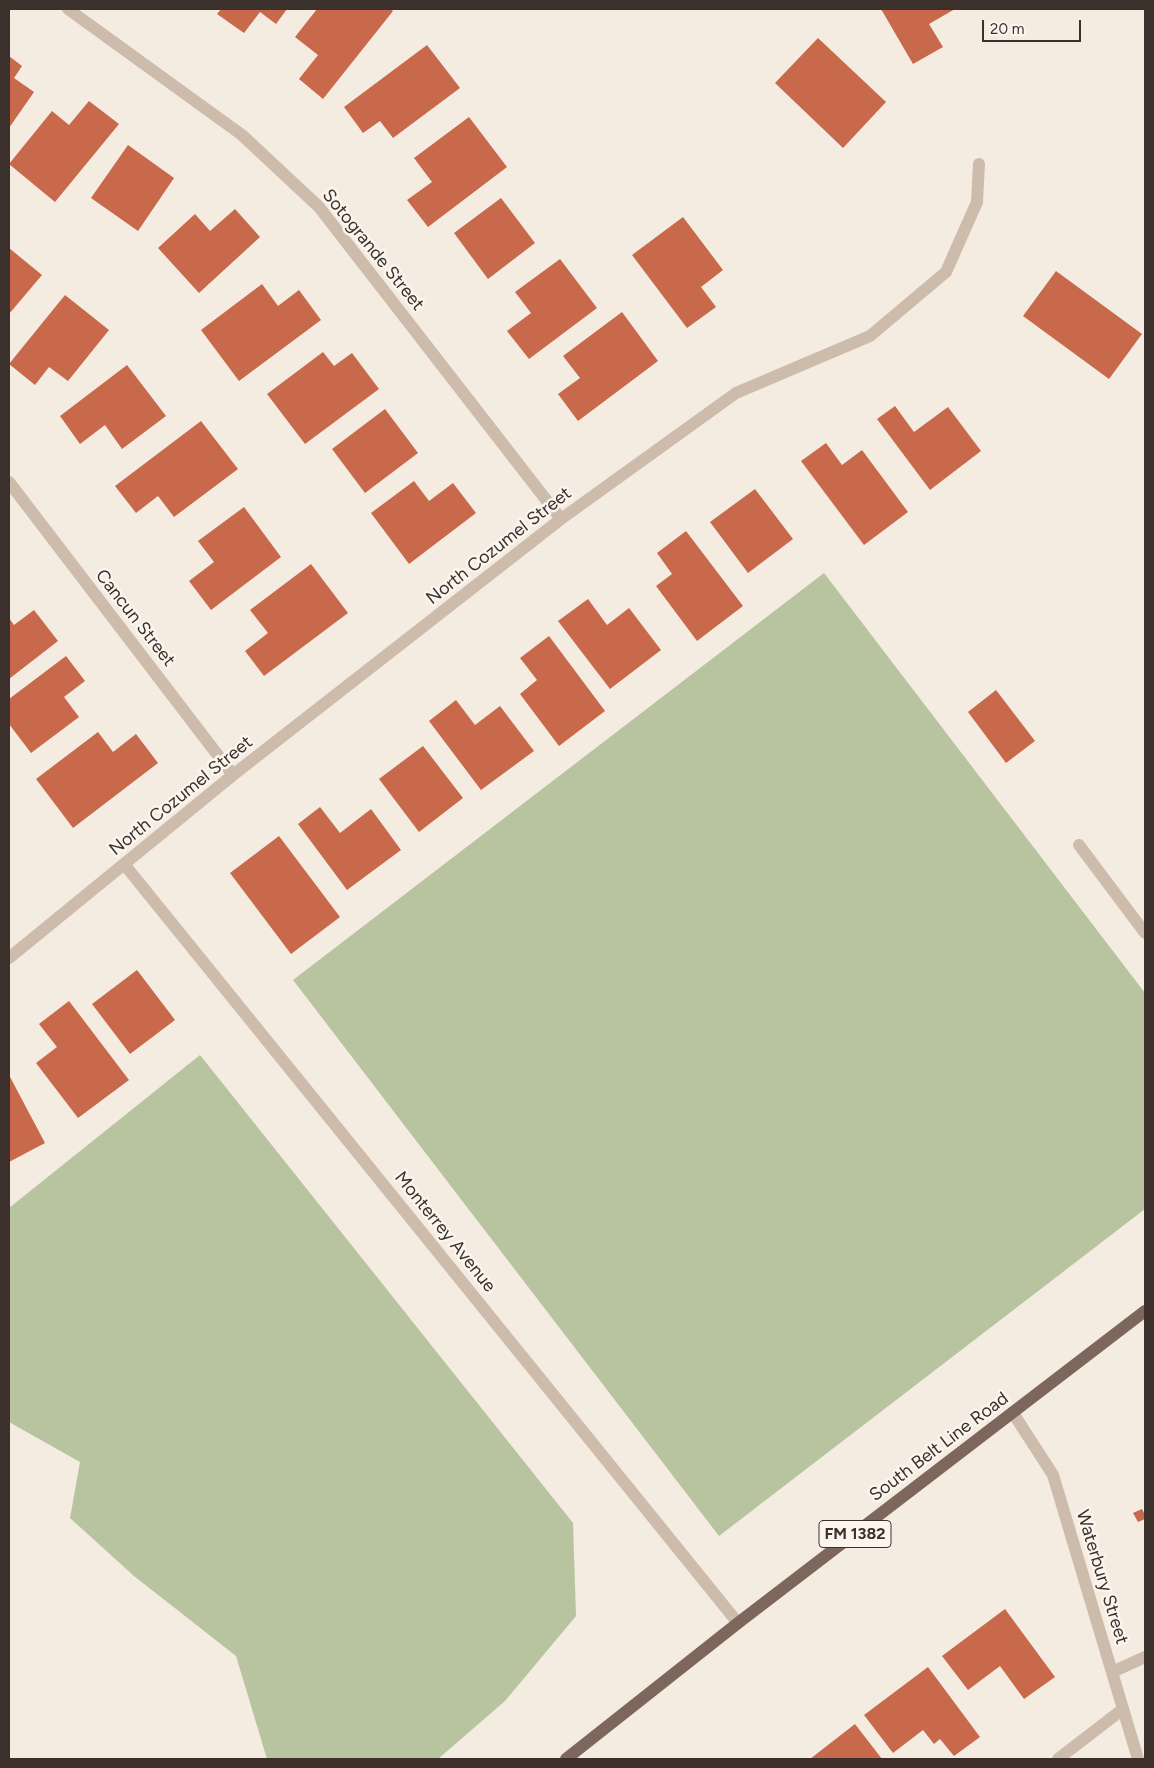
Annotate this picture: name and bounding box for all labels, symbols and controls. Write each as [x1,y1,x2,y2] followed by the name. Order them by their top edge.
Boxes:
[984,10,1083,42] scale bar
[990,20,1024,38] text: 20 m
[317,185,429,315] street label: Sotogrande Street
[422,483,576,609] street label: North Cozumel Street
[91,565,179,671] street label: Cancun Street
[105,732,257,860] street label: North Cozumel Street
[390,1167,500,1297] street label: Monterrey Avenue
[865,1388,1013,1506] street label: South Belt Line Road
[1071,1507,1133,1647] street label: Waterbury Street
[819,1520,891,1548] road number: FM 1382

